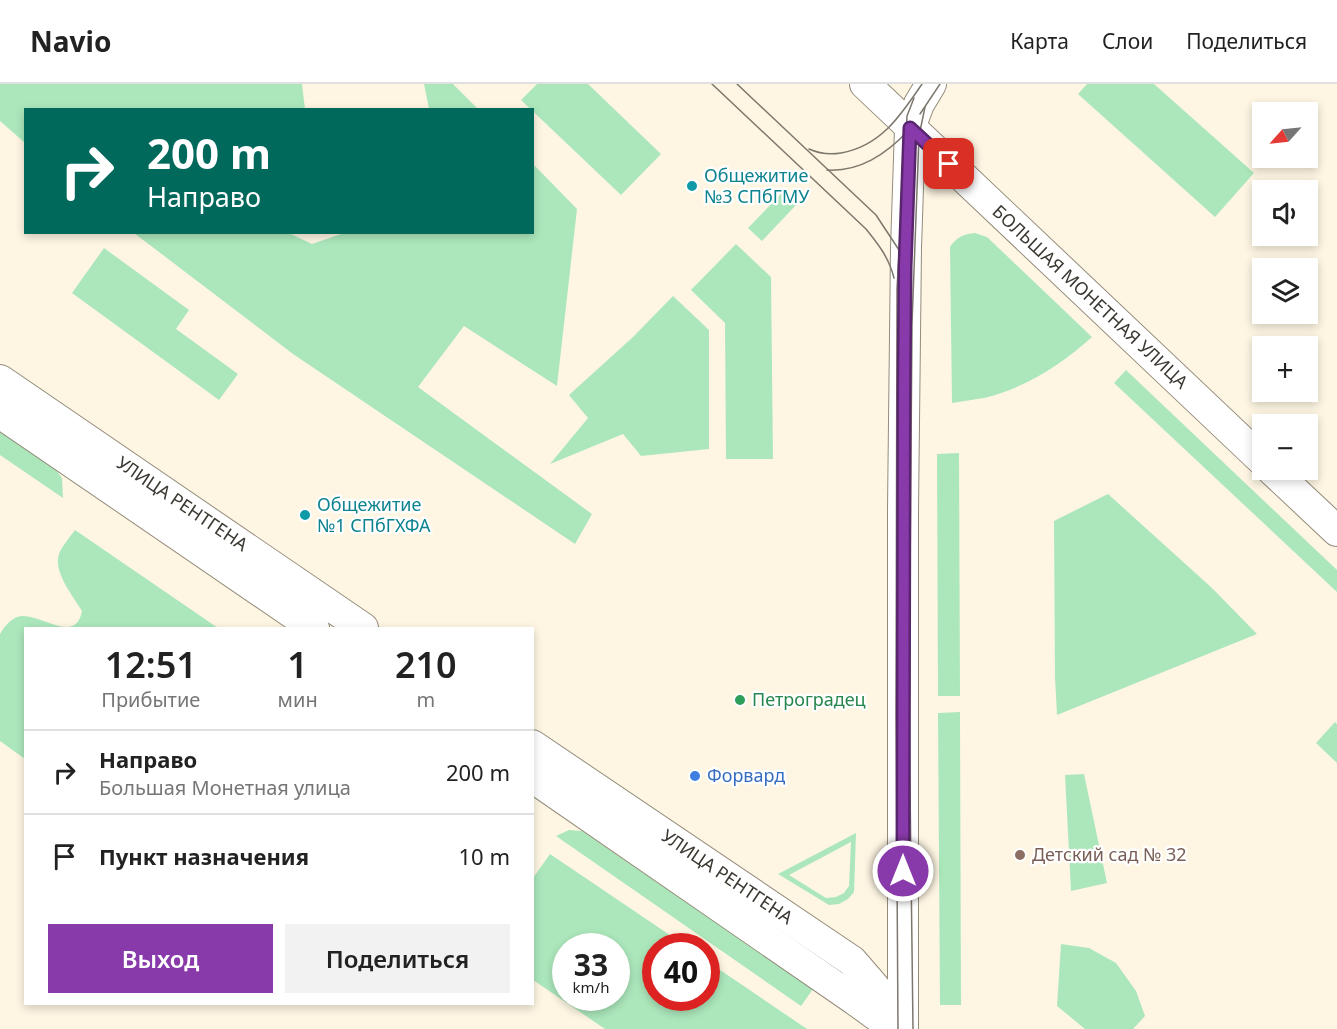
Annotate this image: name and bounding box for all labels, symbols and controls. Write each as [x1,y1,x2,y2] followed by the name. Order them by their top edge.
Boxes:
[30,22,111,60] text: Navio
[1010,27,1069,55] text: Карта
[1102,27,1153,55] text: Слои
[1186,27,1307,55] text: Поделиться
[1252,102,1318,168] north arrow
[1252,102,1318,480] map controls
[147,124,271,181] text: 200 m
[48,132,126,210] icon: right
[923,138,974,189] pin
[932,147,965,180] icon: arrive
[704,163,810,208] place label: Общежитие №3 СПбГМУ
[147,178,261,215] text: Направо
[685,179,699,193] marker: Общежитие №3 СПбГМУ
[1252,180,1318,246] button: sound
[988,199,1194,394] street label: БОЛЬШАЯ МОНЕТНАЯ УЛИЦА
[1252,258,1318,324] button: layers
[1252,336,1318,402] button: +
[1252,414,1318,480] button: −
[112,450,253,556] street label: УЛИЦА РЕНТГЕНА
[317,492,431,537] place label: Общежитие №1 СПбГХФА
[298,508,312,522] marker: Общежитие №1 СПбГХФА
[105,640,197,689] text: 12:51
[287,640,308,689] text: 1
[395,640,457,689] text: 210
[101,686,200,713] text: Прибытие
[278,686,318,713] text: мин
[416,686,435,713] text: m
[752,687,866,711] place label: Петроградец
[733,693,747,707] marker: Петроградец
[99,744,197,774] text: Направо
[48,756,81,789] icon: right
[446,757,510,787] text: 200 m
[707,763,785,787] place label: Форвард
[688,769,702,783] marker: Форвард
[99,774,351,801] text: Большая Монетная улица
[657,823,798,929] street label: УЛИЦА РЕНТГЕНА
[871,839,935,903] position arrow
[48,840,81,873] icon: arrive
[99,841,309,871] text: Пункт назначения
[459,841,510,871] text: 10 m
[1032,842,1187,866] place label: Детский сад № 32
[1013,848,1027,862] marker: Детский сад № 32
[48,924,273,993] button: Выход
[285,924,510,993] button: Поделиться
[642,933,720,1011] speed limit sign: 40
[574,944,608,985] text: 33
[573,977,609,997] text: km/h

